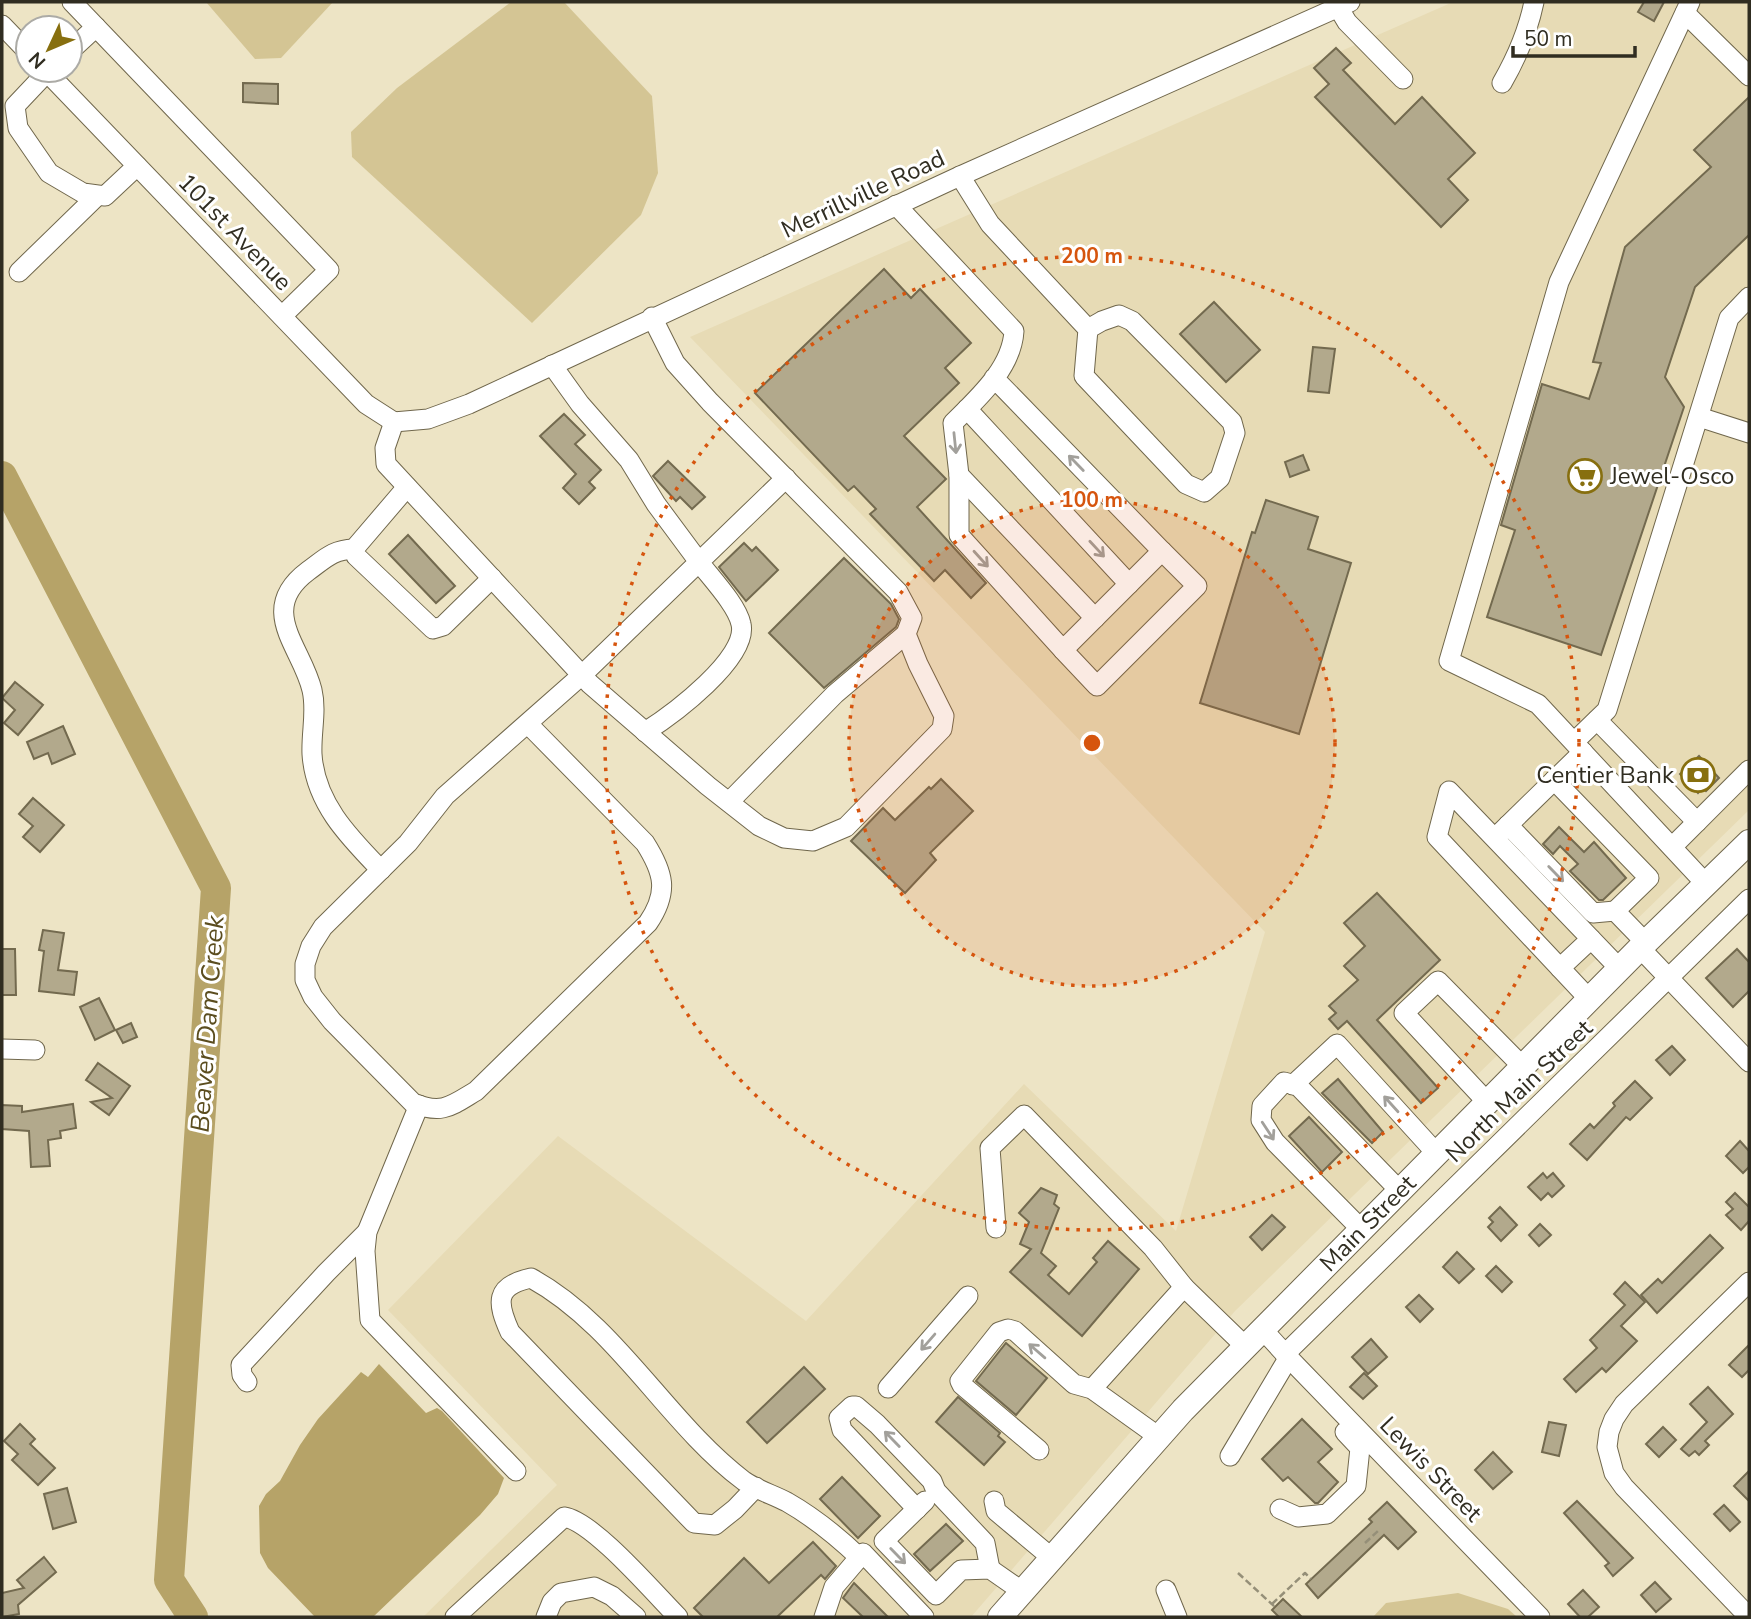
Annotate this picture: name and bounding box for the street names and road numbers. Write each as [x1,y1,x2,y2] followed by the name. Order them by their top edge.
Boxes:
[776,142,950,246] street label: Merrillville Road
[171,167,299,297] street label: 101st Avenue
[1439,1012,1600,1169] street label: North Main Street
[1313,1167,1423,1279] street label: Main Street
[1373,1410,1490,1529] street label: Lewis Street

